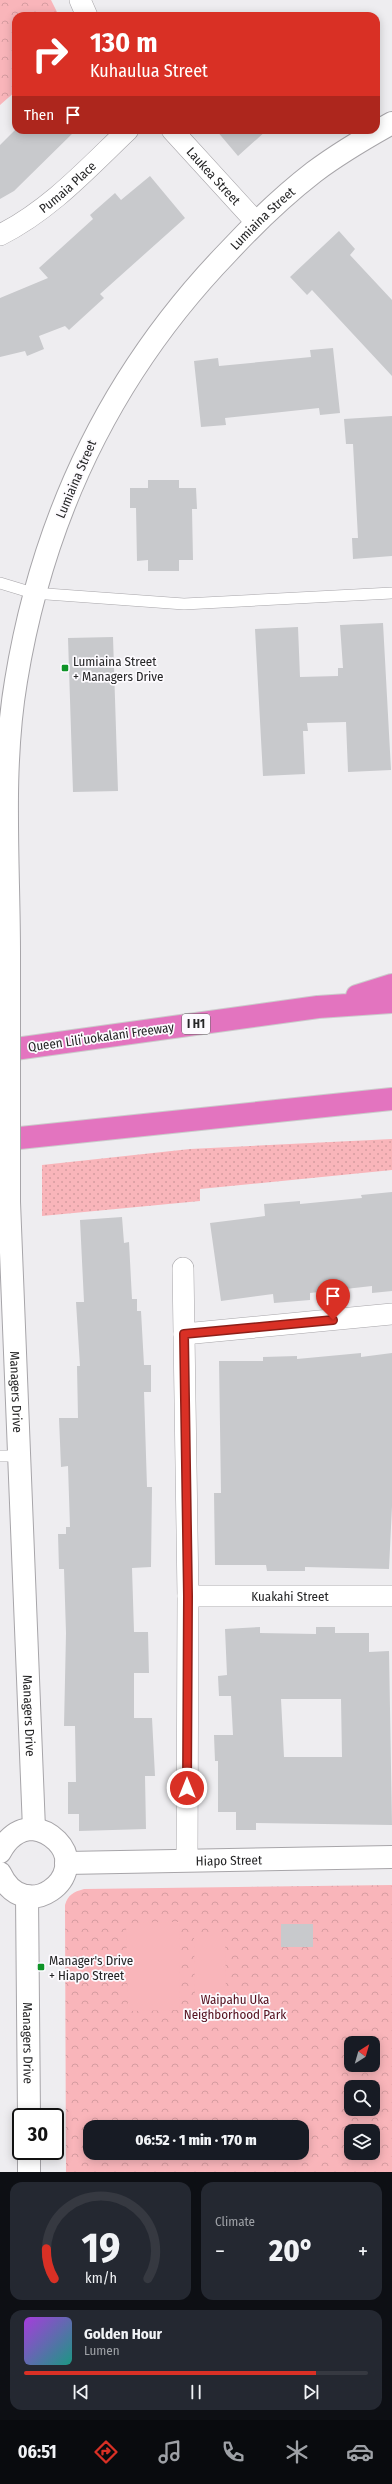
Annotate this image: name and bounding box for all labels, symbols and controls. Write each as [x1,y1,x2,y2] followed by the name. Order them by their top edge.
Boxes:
[90,26,158,59] text: 130 m
[24,28,76,80] icon: right
[90,60,208,82] text: Kuhaulua Street
[62,104,84,126] icon: arrive
[24,106,54,124] text: Then
[184,144,244,208] street label: Laukea Street
[36,158,99,216] street label: Pumaia Place
[227,183,298,252] street label: Lumiaina Street
[53,437,100,520] street label: Lumiaina Street
[73,654,164,684] place label: Lumiaina Street + Managers Drive
[60,663,70,673] marker: Lumiaina Street + Managers Drive
[182,1014,210,1034] road number: I H1
[27,1019,175,1055] street label: Queen Liliʻuokalani Freeway
[316,1279,350,1320] pin
[322,1285,344,1307] icon: arrive
[7,1351,26,1433] street label: Managers Drive
[251,1589,329,1604] street label: Kuakahi Street
[20,1675,39,1757] street label: Managers Drive
[166,1767,208,1809] position arrow
[196,1852,263,1868] street label: Hiapo Street
[49,1953,133,1983] place label: Manager's Drive + Hiapo Street
[36,1962,46,1972] marker: Manager's Drive + Hiapo Street
[184,1992,287,2022] park label: Waipahu Uka Neighborhood Park
[20,2002,36,2084] street label: Managers Drive
[344,2036,380,2072] north arrow
[344,2036,380,2160] map controls
[344,2080,380,2116] button: search
[12,2108,64,2160] speed limit sign: 30
[344,2124,380,2160] button: layers
[135,2131,257,2149] text: 06:52 · 1 min · 170 m
[215,2214,255,2229] text: Climate
[81,2223,120,2273] text: 19
[269,2233,314,2269] text: 20°
[215,2238,225,2265] text: −
[358,2238,368,2265] text: +
[85,2270,116,2287] text: km/h
[84,2325,162,2343] text: Golden Hour
[84,2343,120,2358] text: Lumen
[70,2381,92,2403] icon: previous
[185,2381,207,2403] icon: pause
[300,2381,322,2403] icon: next
[92,2438,120,2466] icon: directions
[156,2438,184,2466] icon: music
[219,2438,247,2466] icon: phone
[283,2438,311,2466] icon: climate
[346,2438,374,2466] icon: car
[18,2441,57,2463] text: 06:51

